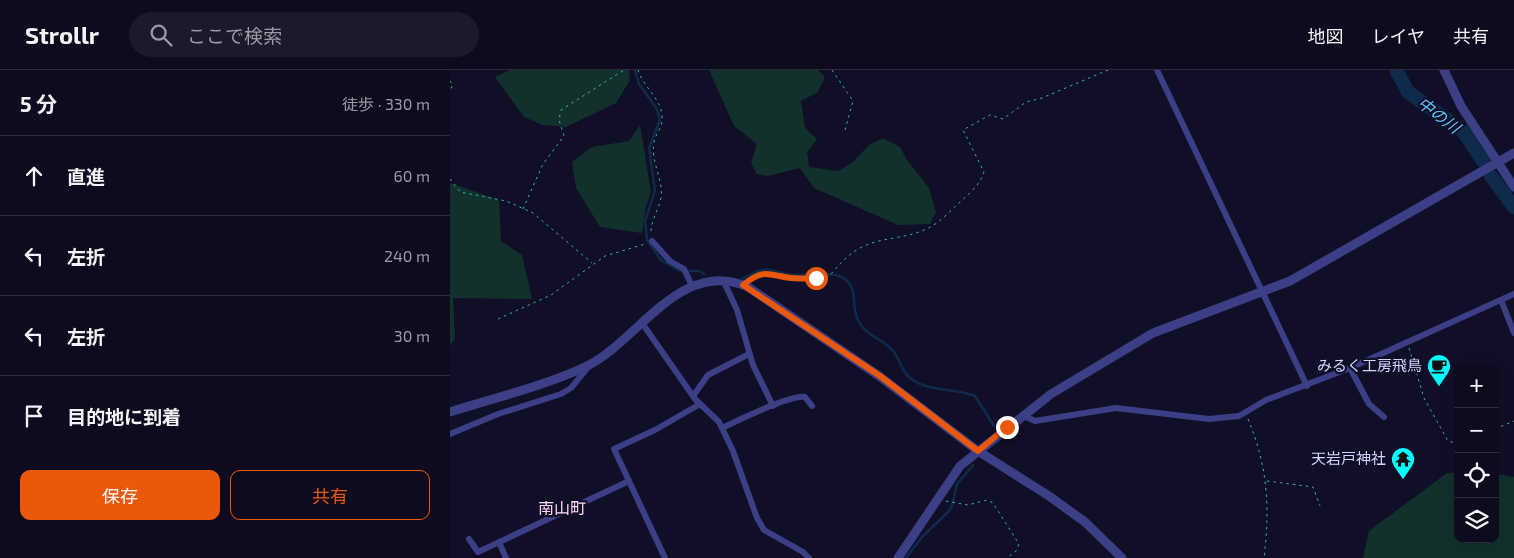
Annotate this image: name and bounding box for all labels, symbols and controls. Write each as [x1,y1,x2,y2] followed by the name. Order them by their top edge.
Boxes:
[129,12,479,57] search box
[25,20,99,49] text: Strollr
[147,21,175,49] icon: search
[187,24,282,47] text: ここで検索
[1308,25,1344,47] text: 地図
[1372,25,1425,47] text: レイヤ
[1453,25,1489,47] text: 共有
[20,91,57,116] text: 5 分
[1414,93,1466,138] water label: 中の川
[342,94,430,113] text: 徒歩 · 330 m
[20,162,48,190] icon: ahead
[67,165,105,188] text: 直進
[394,166,430,185] text: 60 m
[20,242,48,270] icon: left
[67,245,105,268] text: 左折
[384,246,430,265] text: 240 m
[805,267,828,290] route start
[20,322,48,350] icon: left
[67,325,105,348] text: 左折
[394,326,430,345] text: 30 m
[1426,353,1452,387] cafe icon: みるく工房飛鳥
[1317,356,1422,374] place label: みるく工房飛鳥
[1454,363,1499,543] map controls
[1454,363,1499,408] button: +
[20,402,48,430] icon: arrive
[67,405,181,428] text: 目的地に到着
[1454,408,1499,453] button: −
[996,416,1019,439] route end
[1390,446,1416,480] temple icon: 天岩戸神社
[1311,449,1386,467] place label: 天岩戸神社
[1454,453,1499,498] button: locate
[20,470,220,520] button: 保存
[230,470,430,520] button: 共有
[538,498,586,517] district label: 南山町
[1454,498,1499,543] button: layers

